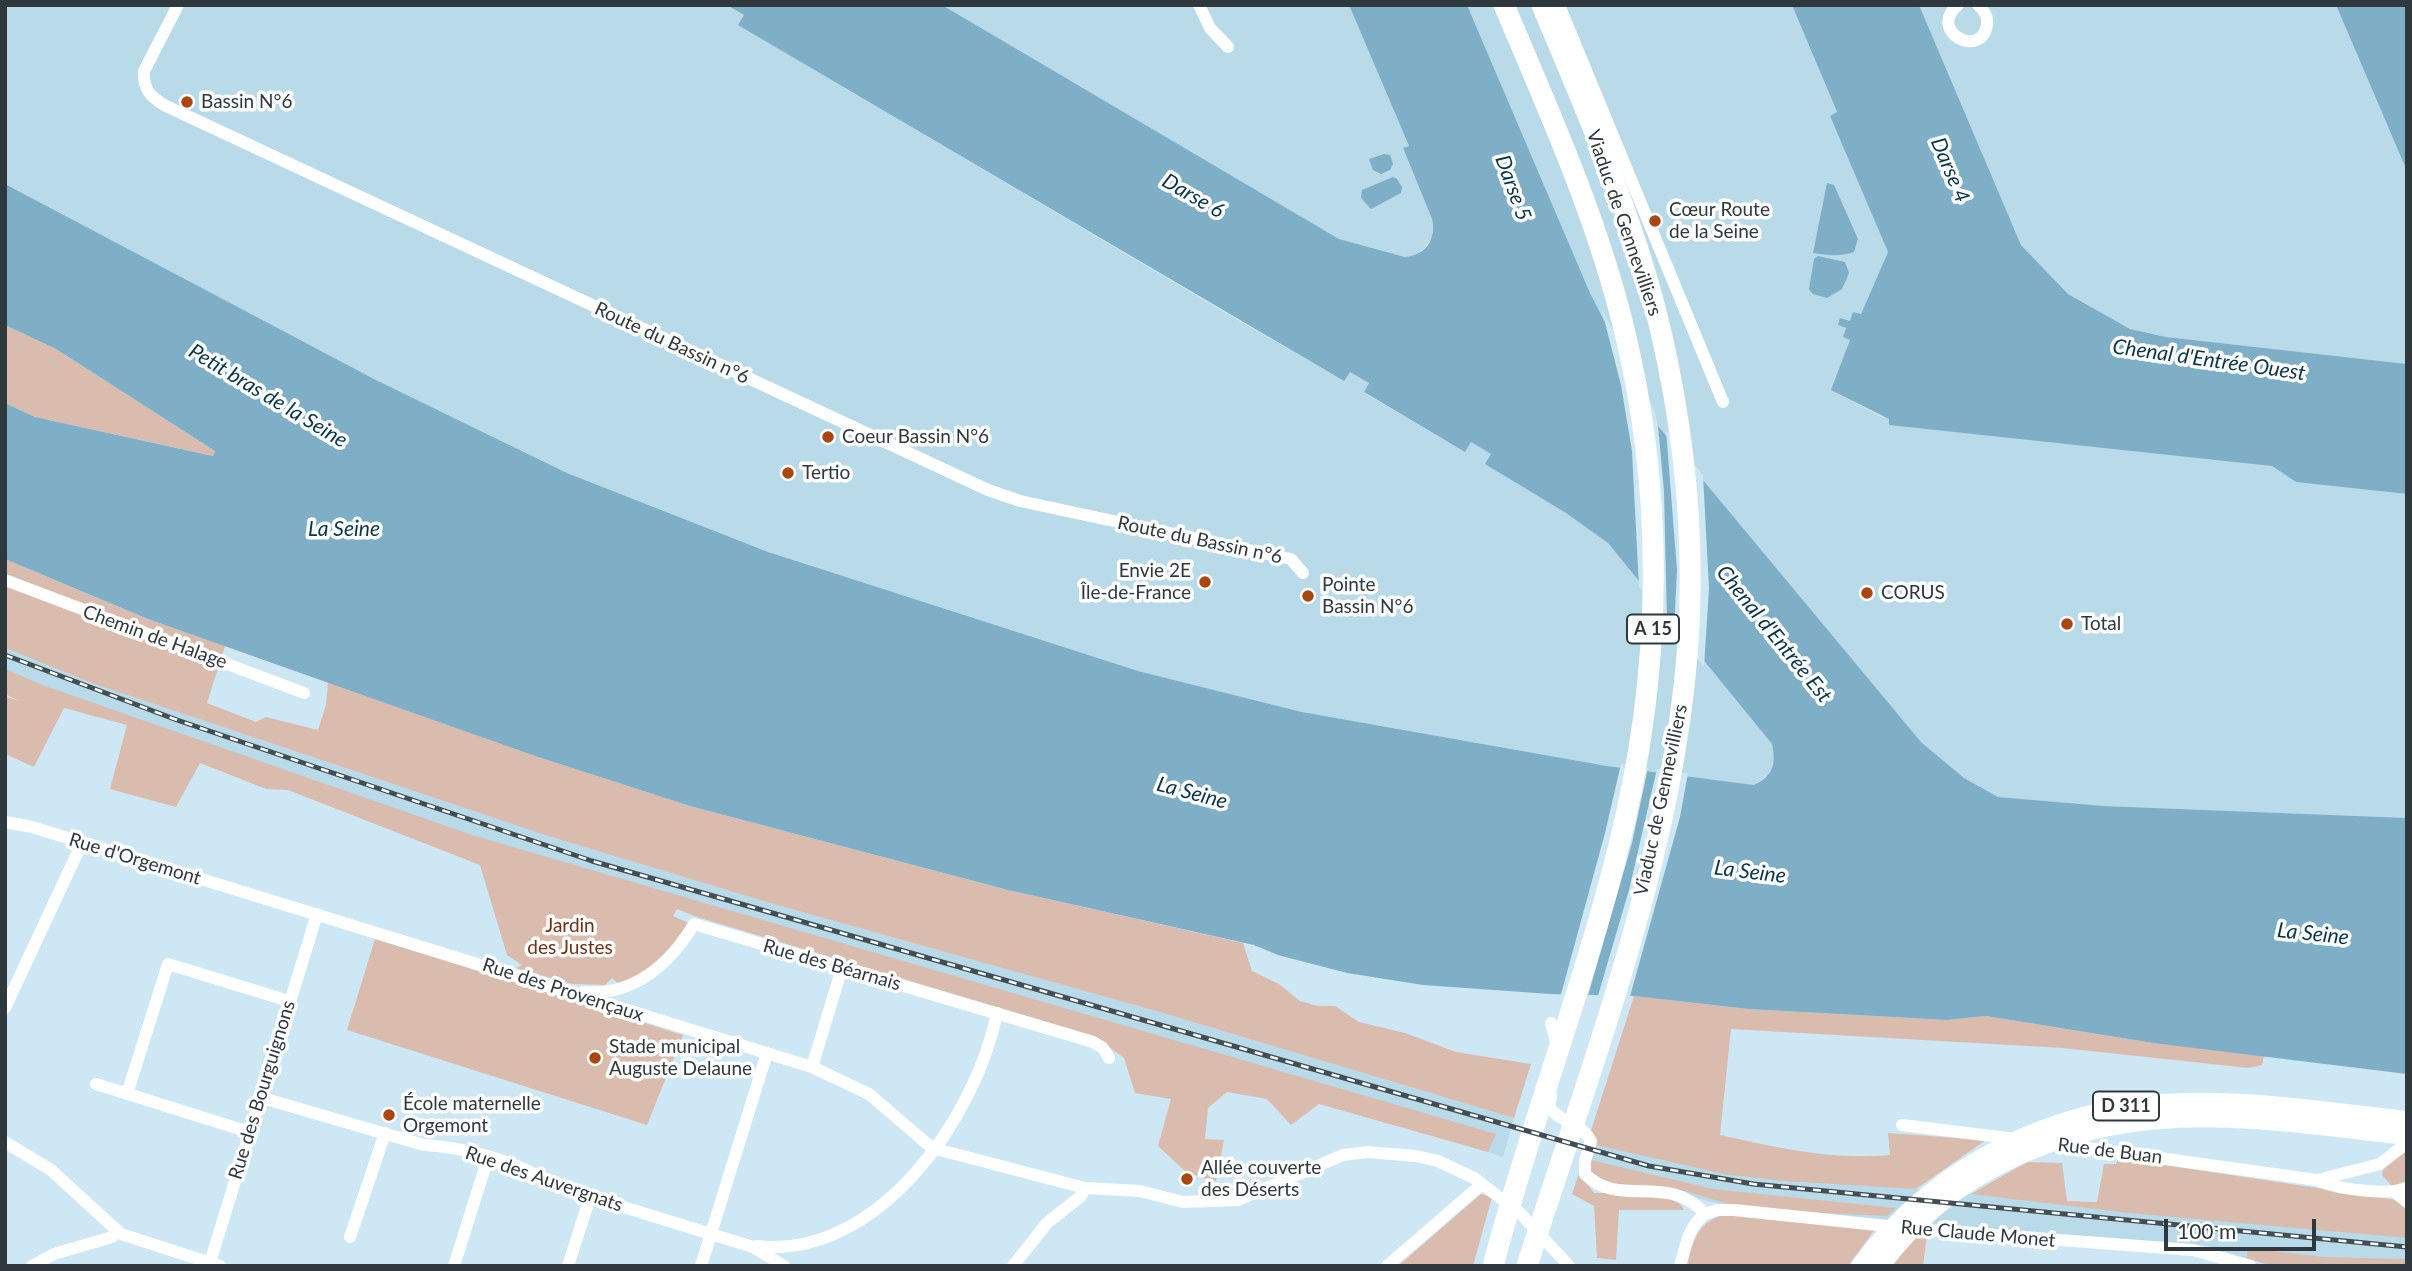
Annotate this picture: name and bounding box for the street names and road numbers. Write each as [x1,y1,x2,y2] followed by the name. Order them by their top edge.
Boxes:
[1581,127,1667,319] street label: Viaduc de Gennevilliers
[591,297,753,389] street label: Route du Bassin n°6
[1115,511,1285,569] street label: Route du Bassin n°6
[80,600,230,674] street label: Chemin de Halage
[1627,614,1679,644] road number: A 15
[1630,702,1692,898] street label: Viaduc de Gennevilliers
[66,828,204,890] street label: Rue d'Orgemont
[761,934,903,996] street label: Rue des Béarnais
[480,953,646,1027] street label: Rue des Provençaux
[224,998,300,1182] street label: Rue des Bourguignons
[2093,1092,2159,1120] road number: D 311
[2056,1133,2164,1169] street label: Rue de Buan
[462,1141,626,1217] street label: Rue des Auvergnats
[1900,1216,2056,1252] street label: Rue Claude Monet

